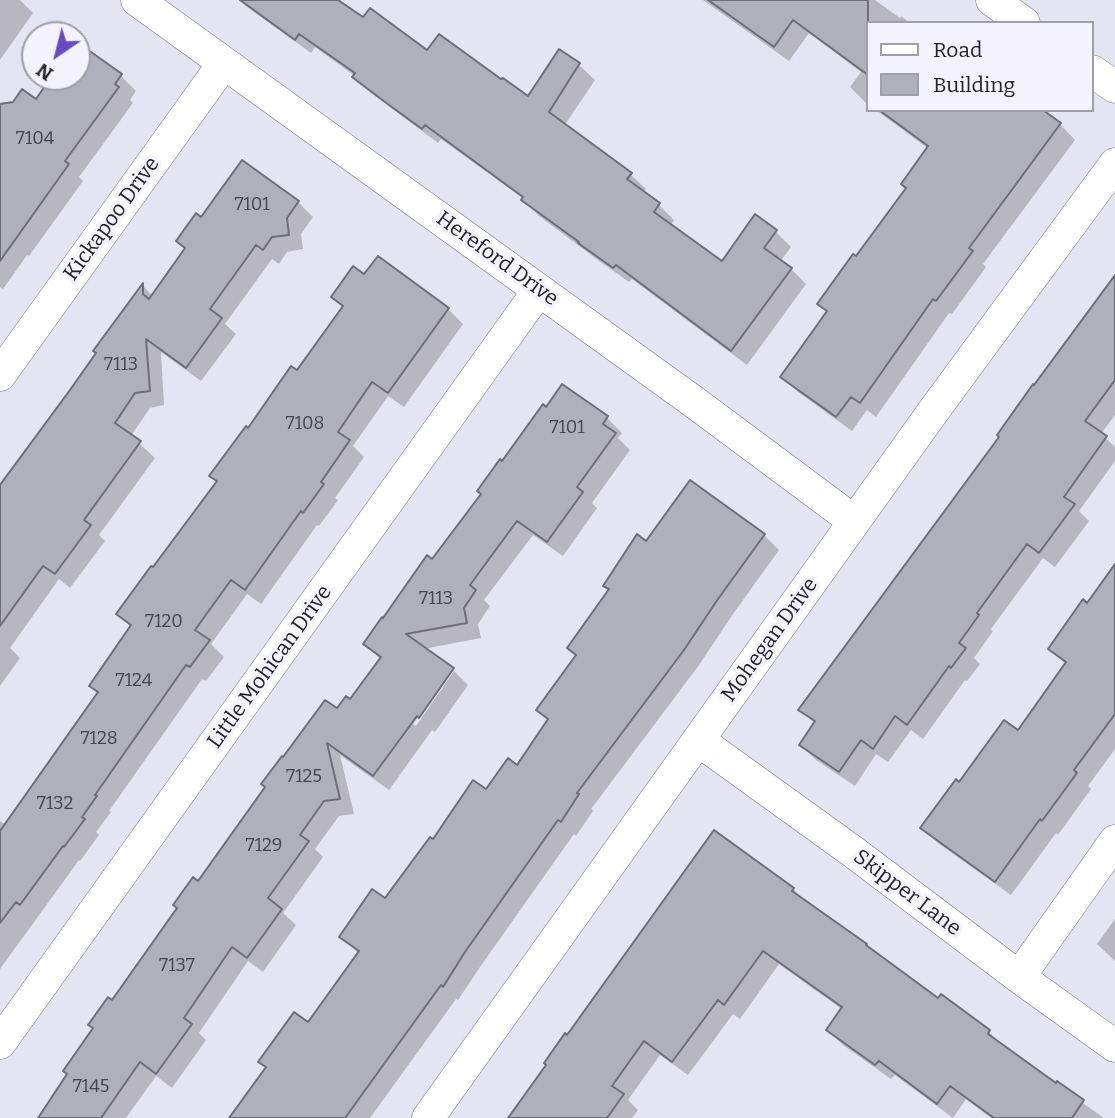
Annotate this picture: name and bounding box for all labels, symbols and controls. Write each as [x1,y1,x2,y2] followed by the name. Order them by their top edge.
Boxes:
[21,21,91,91] north arrow
[866,21,1094,112] legend
[933,37,982,63] text: Road
[32,58,57,86] text: N
[933,72,1015,98] text: Building
[16,128,54,150] house number: 7104
[59,152,165,286] street label: Kickapoo Drive
[234,194,270,216] house number: 7101
[431,206,563,312] street label: Hereford Drive
[104,354,138,376] house number: 7113
[286,413,324,435] house number: 7108
[549,417,585,439] house number: 7101
[717,573,823,707] street label: Mohegan Drive
[202,581,338,753] street label: Little Mohican Drive
[419,588,453,610] house number: 7113
[145,611,183,633] house number: 7120
[116,670,152,692] house number: 7124
[80,728,118,750] house number: 7128
[286,766,322,788] house number: 7125
[37,793,73,815] house number: 7132
[246,835,282,857] house number: 7129
[848,844,966,942] street label: Skipper Lane
[159,955,195,977] house number: 7137
[73,1076,109,1098] house number: 7145

